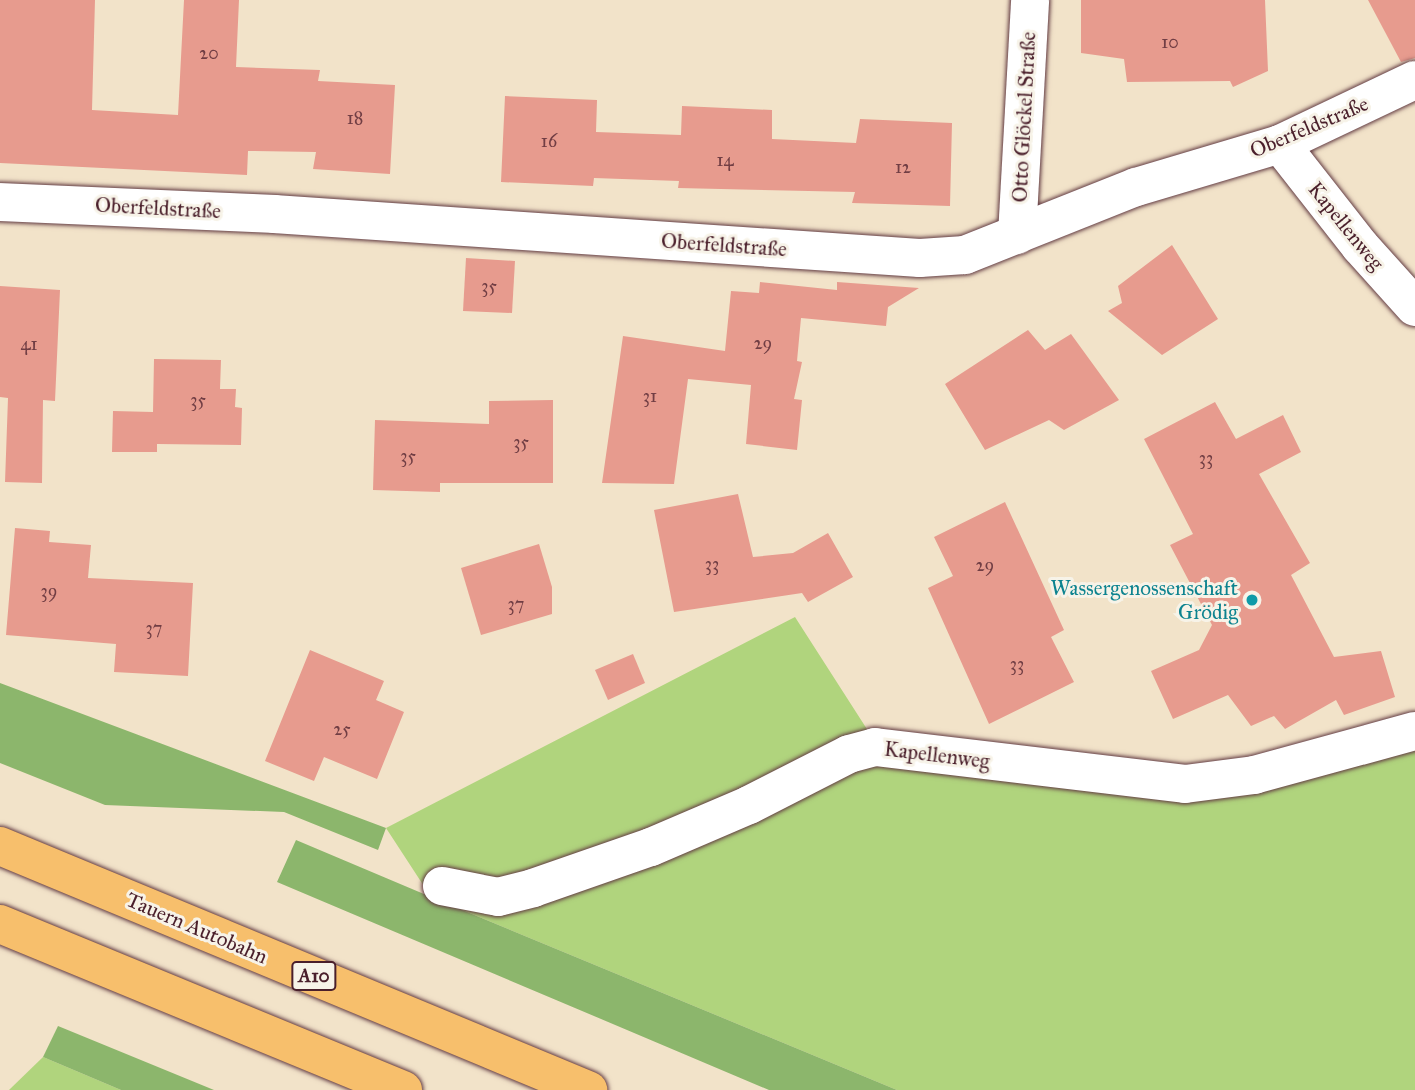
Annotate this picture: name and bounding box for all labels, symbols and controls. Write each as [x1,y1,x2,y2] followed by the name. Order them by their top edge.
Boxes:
[1007,31,1041,203] street label: Otto Glöckel Straße
[1161,31,1179,53] house number: 10
[199,42,219,64] house number: 20
[1246,91,1372,163] street label: Oberfeldstraße
[347,107,363,129] house number: 18
[541,130,557,152] house number: 16
[716,149,734,171] house number: 14
[895,156,911,178] house number: 12
[1303,177,1389,275] street label: Kapellenweg
[94,192,222,224] street label: Oberfeldstraße
[660,228,788,262] street label: Oberfeldstraße
[481,275,497,297] house number: 35
[754,332,772,354] house number: 29
[20,333,38,355] house number: 41
[643,385,657,407] house number: 31
[190,389,206,411] house number: 35
[513,431,529,453] house number: 35
[400,445,416,467] house number: 35
[1199,447,1213,469] house number: 33
[705,553,719,575] house number: 33
[976,554,994,576] house number: 29
[1051,575,1238,625] place label: Wassergenossenschaft Grödig
[41,580,57,602] house number: 39
[1244,592,1260,608] marker: Wassergenossenschaft Grödig
[508,593,524,615] house number: 37
[146,617,162,639] house number: 37
[1010,653,1024,675] house number: 33
[333,718,351,740] house number: 25
[883,736,991,774] street label: Kapellenweg
[123,887,271,969] street label: Tauern Autobahn
[291,960,337,992] road number: A10

